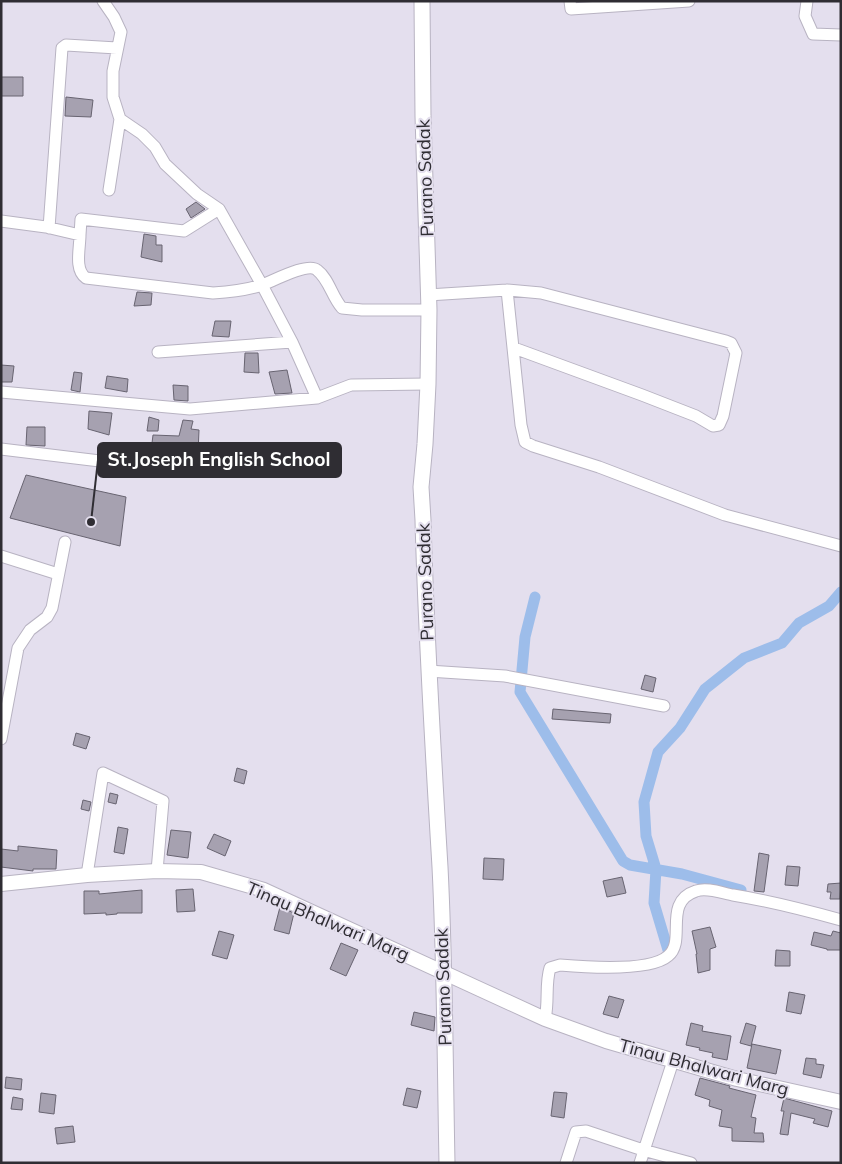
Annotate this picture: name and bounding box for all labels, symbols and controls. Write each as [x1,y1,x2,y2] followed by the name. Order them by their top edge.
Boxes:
[411,118,439,237] street label: Purano Sadak
[98,443,341,477] callout: St.Joseph English School
[107,447,331,471] text: St.Joseph English School
[411,522,439,641] street label: Purano Sadak
[243,876,413,966] street label: Tinau Bhalwari Marg
[429,927,457,1046] street label: Purano Sadak
[617,1033,791,1101] street label: Tinau Bhalwari Marg

